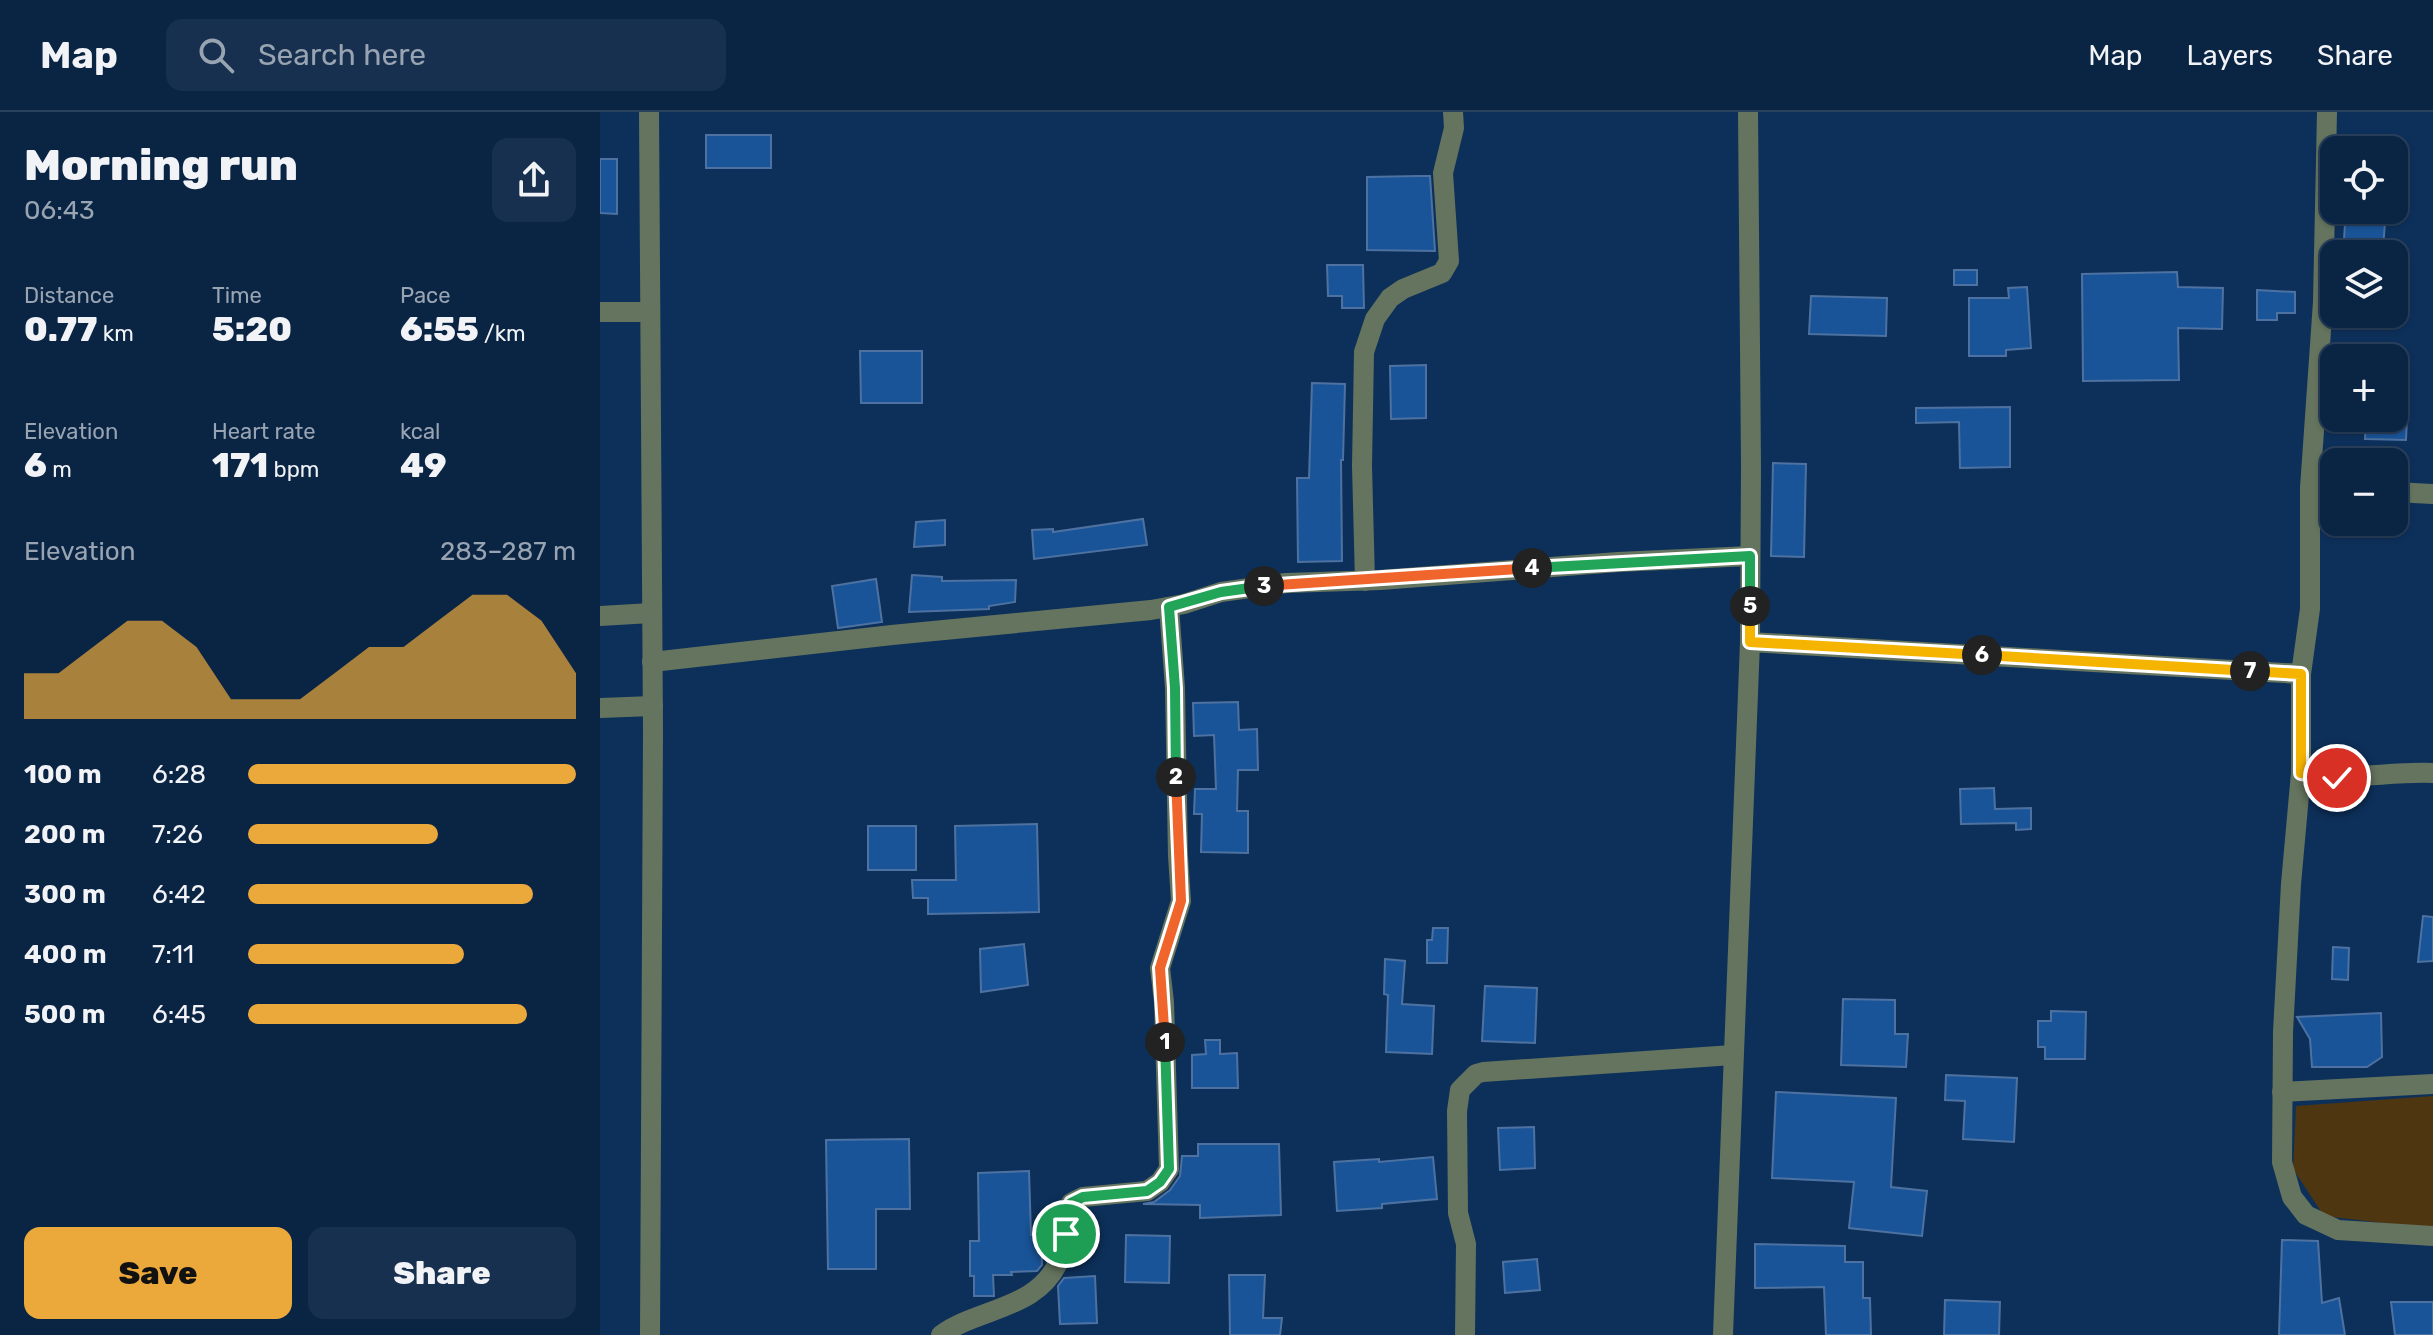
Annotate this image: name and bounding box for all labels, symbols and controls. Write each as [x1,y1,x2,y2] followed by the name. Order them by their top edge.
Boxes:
[166,19,726,91] search box
[40,32,118,78] text: Map
[194,33,238,77] icon: search
[258,37,426,73] text: Search here
[2088,39,2143,72] text: Map
[2187,39,2273,72] text: Layers
[2317,39,2393,72] text: Share
[2320,136,2408,536] map controls
[2320,136,2408,224] button: locate
[492,138,576,222] button: share
[24,139,298,191] text: Morning run
[24,195,95,226] text: 06:43
[2320,240,2408,328] button: layers
[24,282,114,309] text: Distance
[212,282,262,309] text: Time
[400,282,451,309] text: Pace
[24,309,97,350] text: 0.77
[212,309,292,350] text: 5:20
[400,309,479,350] text: 6:55
[97,320,134,347] text: km
[479,320,526,347] text: /km
[2320,344,2408,432] button: +
[24,418,118,445] text: Elevation
[212,418,316,445] text: Heart rate
[400,418,440,445] text: kcal
[24,445,47,486] text: 6
[212,445,268,486] text: 171
[400,445,447,486] text: 49
[2320,448,2408,536] button: −
[47,456,72,483] text: m
[268,456,319,483] text: bpm
[24,536,135,567] text: Elevation
[440,536,576,567] text: 283–287 m
[1512,548,1552,588] pin: 4
[1524,554,1540,581] text: 4
[1244,566,1284,606] pin: 3
[1257,572,1271,599] text: 3
[1730,586,1770,626] pin: 5
[1743,592,1757,619] text: 5
[1962,635,2002,675] pin: 6
[1975,641,1989,668] text: 6
[2230,651,2270,691] pin: 7
[2244,657,2256,684] text: 7
[2303,744,2371,812] pin
[2315,756,2359,800] icon: check
[1156,757,1196,797] pin: 2
[24,759,102,790] text: 100 m
[152,759,206,790] text: 6:28
[1169,763,1183,790] text: 2
[24,819,106,850] text: 200 m
[152,819,203,850] text: 7:26
[24,879,106,910] text: 300 m
[152,879,206,910] text: 6:42
[24,939,106,970] text: 400 m
[152,939,194,970] text: 7:11
[24,999,106,1030] text: 500 m
[152,999,206,1030] text: 6:45
[1145,1022,1185,1062] pin: 1
[1160,1028,1170,1055] text: 1
[1032,1200,1100,1268] pin
[1044,1212,1088,1256] icon: arrive
[24,1227,292,1319] button: Save
[308,1227,576,1319] button: Share

